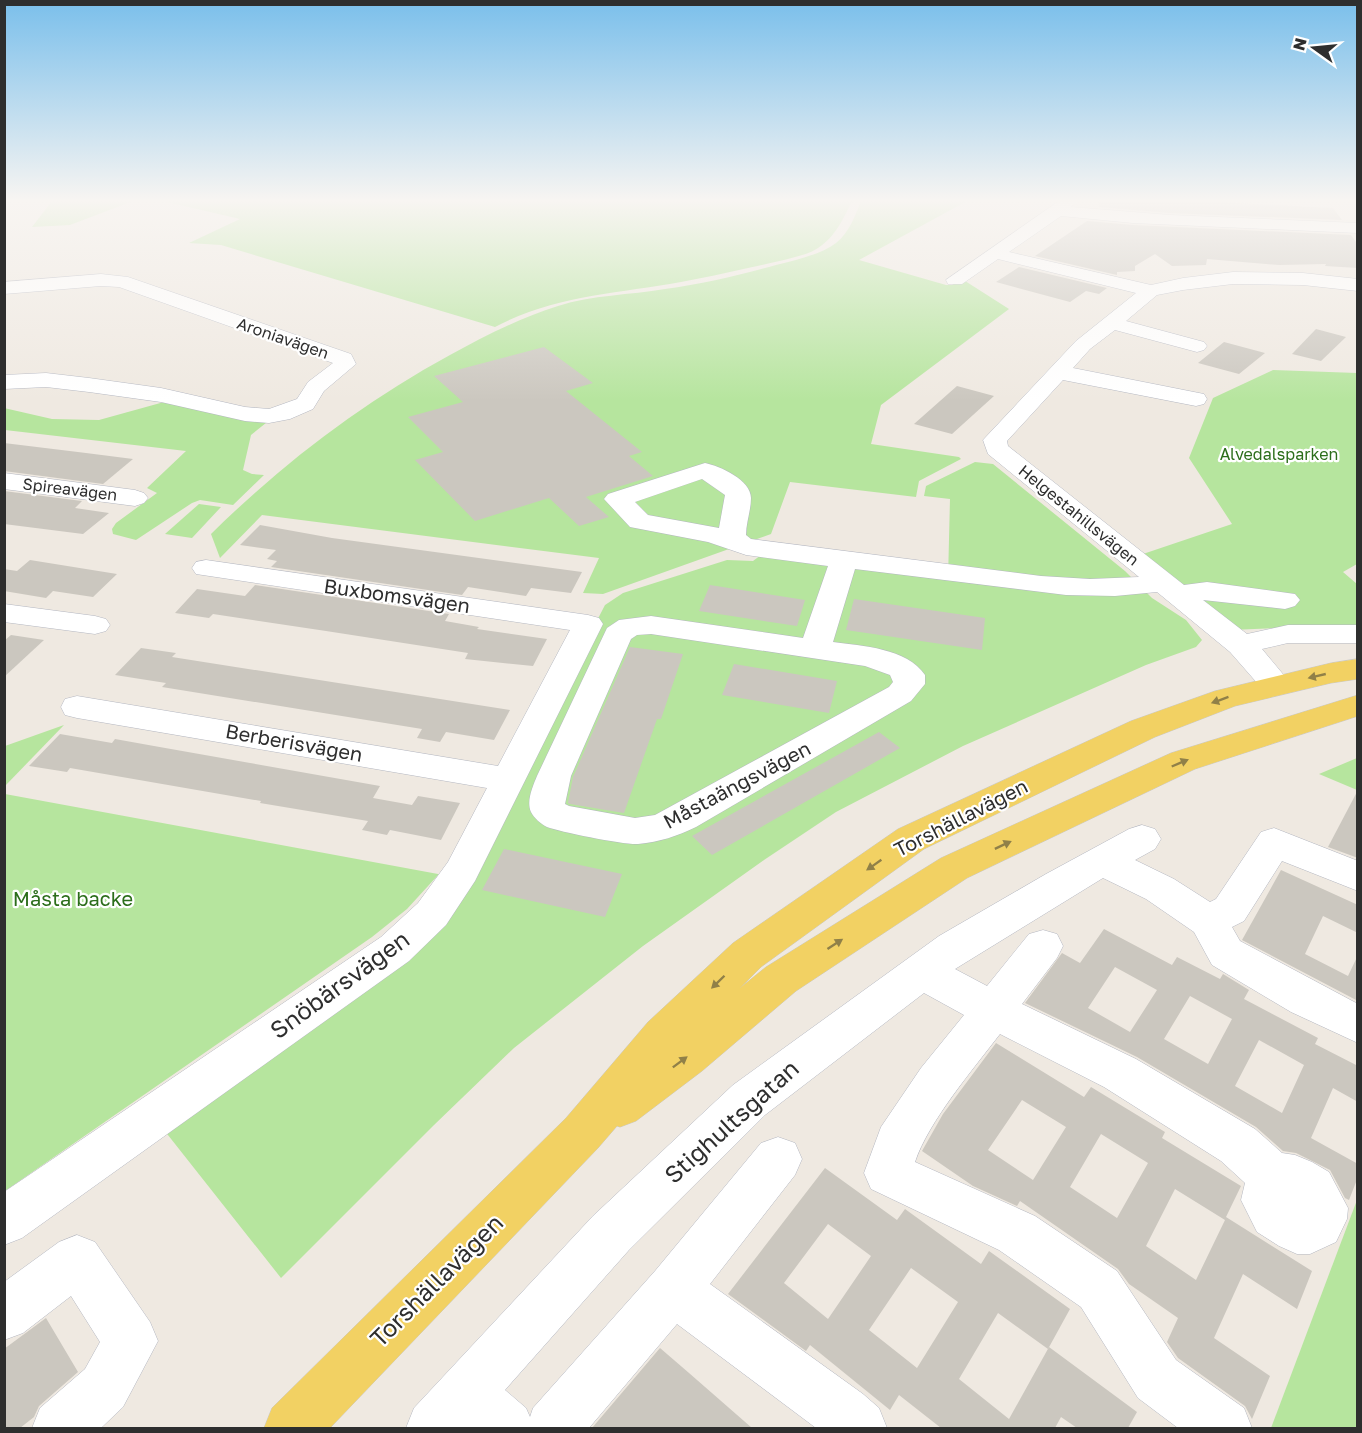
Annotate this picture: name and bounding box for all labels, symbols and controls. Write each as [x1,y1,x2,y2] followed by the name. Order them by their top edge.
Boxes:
[1284,18,1344,78] north arrow
[1288,36,1311,53] text: N
[234,313,332,363] street label: Aroniavägen
[1220,444,1338,464] park label: Alvedalsparken
[1015,460,1143,570] street label: Helgestahillsvägen
[22,473,118,505] street label: Spireavägen
[322,573,472,617] street label: Buxbomsvägen
[1307,671,1326,681] one-way arrow
[1210,696,1228,706] one-way arrow
[224,718,365,766] street label: Berberisvägen
[659,735,814,833] street label: Måstaängsvägen
[1171,758,1189,768] one-way arrow
[890,773,1031,861] street label: Torshällavägen
[994,841,1011,850] one-way arrow
[866,859,882,871] one-way arrow
[13,886,133,910] park label: Måsta backe
[264,924,414,1044] street label: Snöbärsvägen
[827,939,844,950] one-way arrow
[711,975,726,989] one-way arrow
[658,1053,804,1189] street label: Stighultsgatan
[673,1056,688,1068] one-way arrow
[363,1207,508,1352] street label: Torshällavägen

